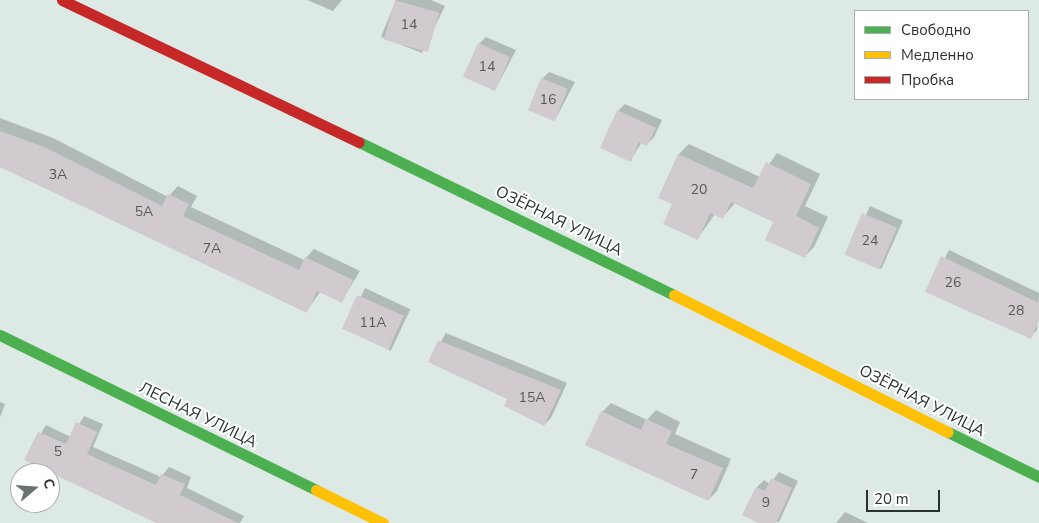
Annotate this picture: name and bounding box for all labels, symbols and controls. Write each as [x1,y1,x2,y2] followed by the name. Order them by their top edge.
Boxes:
[854,10,1029,100] legend
[401,17,417,33] house number: 14
[901,20,971,40] text: Свободно
[901,45,974,65] text: Медленно
[479,59,495,75] house number: 14
[901,70,954,90] text: Пробка
[540,92,556,108] house number: 16
[49,167,67,183] house number: 3А
[492,182,626,260] street label: ОЗЁРНАЯ УЛИЦА
[691,182,707,198] house number: 20
[135,204,153,220] house number: 5А
[862,233,878,249] house number: 24
[203,241,221,257] house number: 7А
[945,275,961,291] house number: 26
[1008,303,1024,319] house number: 28
[359,315,387,331] house number: 11А
[856,361,988,441] street label: ОЗЁРНАЯ УЛИЦА
[136,378,260,452] street label: ЛЕСНАЯ УЛИЦА
[518,390,546,406] house number: 15А
[54,444,62,460] house number: 5
[10,463,60,513] north arrow
[690,467,698,483] house number: 7
[38,476,59,491] text: С
[869,480,943,512] scale bar
[874,489,909,509] text: 20 m
[762,495,770,511] house number: 9

